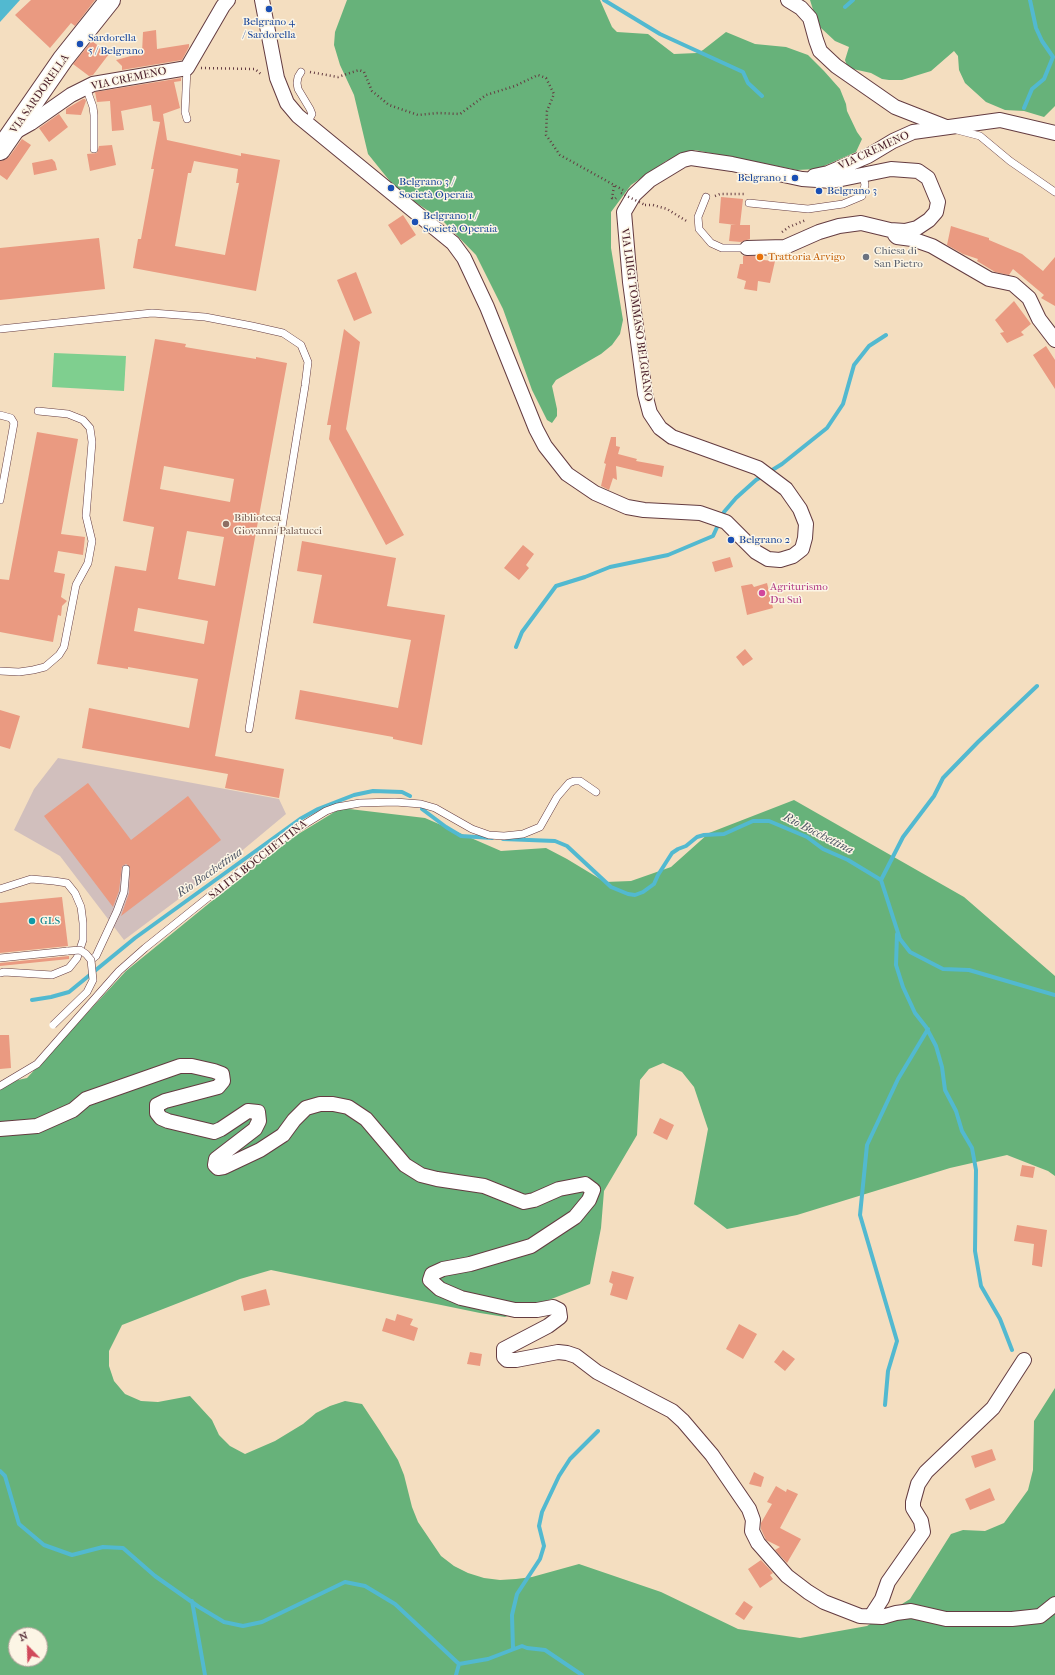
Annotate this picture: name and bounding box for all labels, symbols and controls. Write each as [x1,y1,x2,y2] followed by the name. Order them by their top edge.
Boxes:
[264,4,274,14] marker: Belgrano 4 / Sardorella
[242,15,296,41] place label: Belgrano 4 / Sardorella
[88,31,143,57] place label: Sardorella 5 / Belgrano
[75,39,85,49] marker: Sardorella 5 / Belgrano
[8,52,72,136] street label: VIA SARDORELLA
[90,65,168,93] street label: VIA CREMENO
[836,129,912,173] street label: VIA CREMENO
[738,171,787,185] place label: Belgrano 1
[790,173,800,183] marker: Belgrano 1
[399,175,473,201] place label: Belgrano 3 / Società Operaia
[386,183,396,193] marker: Belgrano 3 / Società Operaia
[827,184,877,198] place label: Belgrano 3
[814,186,824,196] marker: Belgrano 3
[423,209,497,235] place label: Belgrano 1 / Società Operaia
[410,217,420,227] marker: Belgrano 1 / Società Operaia
[617,228,655,402] street label: VIA LUIGI TOMMASO BELGRANO
[874,244,923,270] place label: Chiesa di San Pietro
[768,250,845,264] place label: Trattoria Arvigo
[755,252,765,262] marker: Trattoria Arvigo
[861,252,871,262] marker: Chiesa di San Pietro
[234,511,322,537] place label: Biblioteca Giovanni Palatucci
[221,519,231,529] marker: Biblioteca Giovanni Palatucci
[739,533,790,547] place label: Belgrano 2
[726,535,736,545] marker: Belgrano 2
[770,580,828,606] place label: Agriturismo Du Suì
[757,588,767,598] marker: Agriturismo Du Suì
[781,810,855,858] water label: Rio Bocchettina
[206,818,310,902] street label: SALITA BOCCHETTINA
[175,845,245,901] water label: Rio Bocchettina
[40,914,60,928] place label: GLS
[27,916,37,926] marker: GLS
[8,1627,48,1667] north arrow
[17,1629,30,1644] text: N

